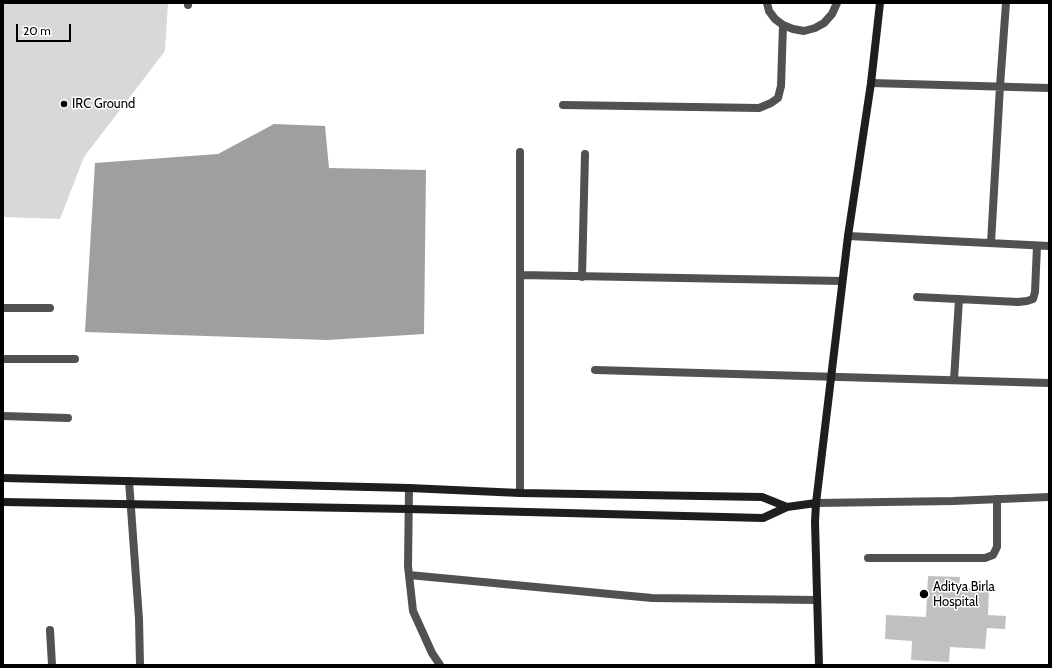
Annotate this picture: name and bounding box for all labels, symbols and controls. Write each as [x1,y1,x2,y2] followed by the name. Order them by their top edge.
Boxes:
[18,16,73,42] scale bar
[23,23,51,38] text: 20 m
[72,96,135,112] place label: IRC Ground
[59,99,69,109] marker: IRC Ground
[933,579,995,610] place label: Aditya Birla Hospital
[918,588,930,600] marker: Aditya Birla Hospital

